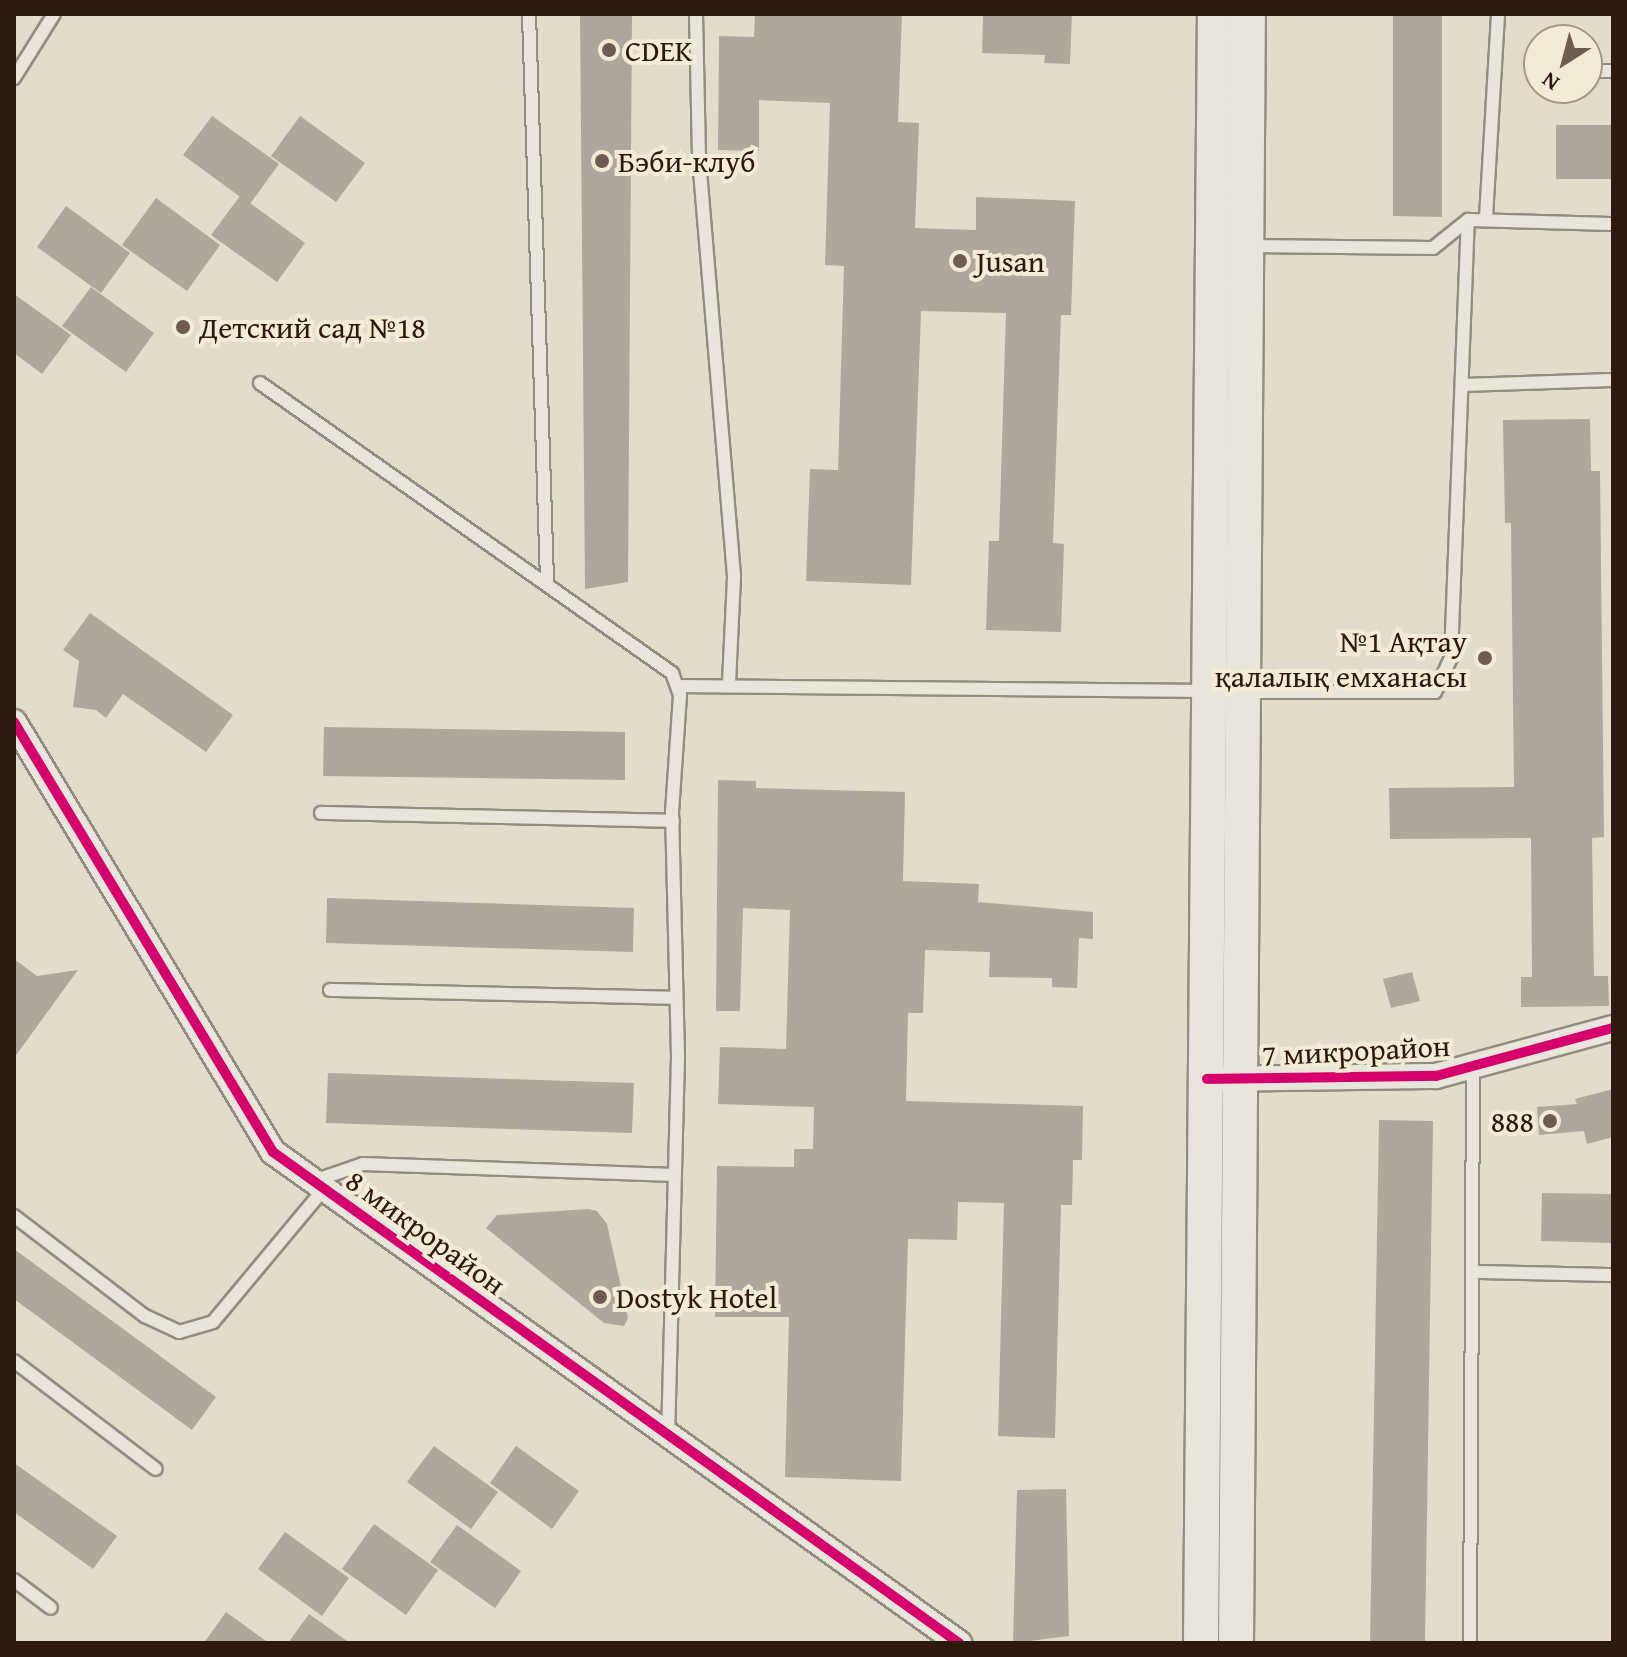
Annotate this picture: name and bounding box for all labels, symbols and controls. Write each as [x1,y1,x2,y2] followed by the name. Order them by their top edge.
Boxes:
[1523,24,1603,104] north arrow
[625,32,692,68] place label: CDEK
[600,41,618,59] marker: CDEK
[1535,65,1565,99] text: N
[618,143,755,179] place label: Бэби-клуб
[593,152,611,170] marker: Бэби-клуб
[976,243,1045,279] place label: Jusan
[951,252,969,270] marker: Jusan
[199,309,426,345] place label: Детский сад №18
[174,318,192,336] marker: Детский сад №18
[1215,623,1467,694] place label: №1 Ақтау қалалық емханасы
[1474,647,1496,669] marker: №1 Ақтау қалалық емханасы
[1261,1027,1451,1073] street label: 7 микрорайон
[1491,1103,1534,1139] place label: 888
[1541,1112,1559,1130] marker: 888
[339,1162,513,1302] street label: 8 микрорайон
[616,1279,777,1315] place label: Dostyk Hotel
[591,1288,609,1306] marker: Dostyk Hotel

